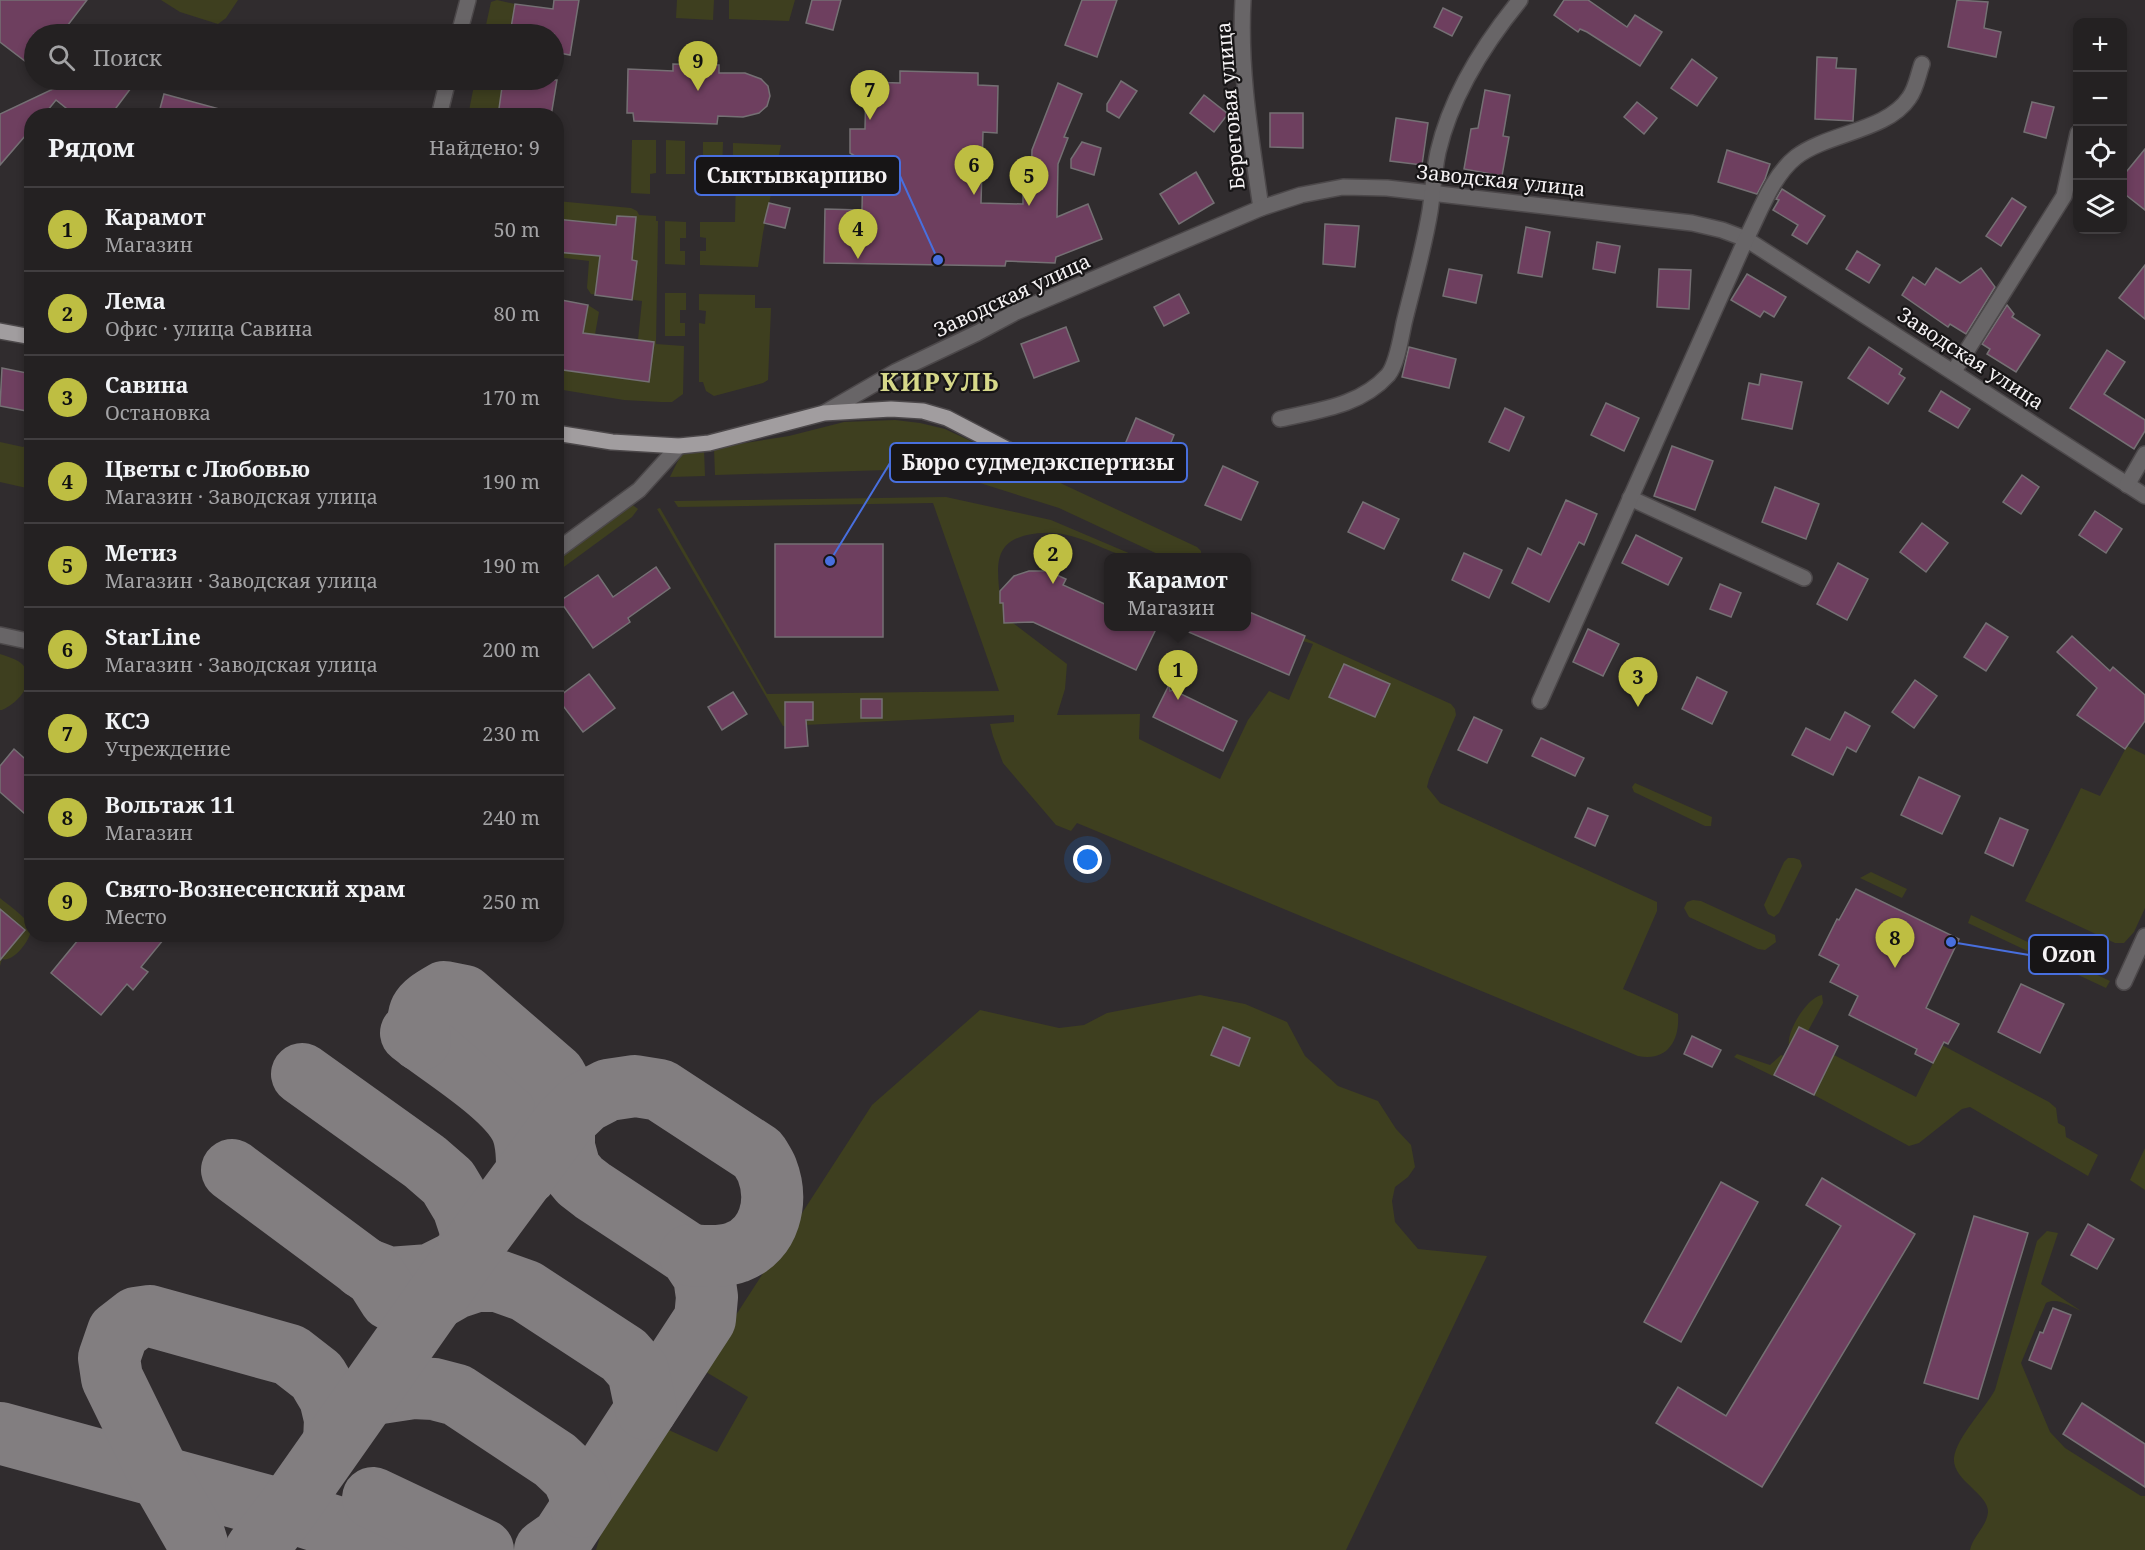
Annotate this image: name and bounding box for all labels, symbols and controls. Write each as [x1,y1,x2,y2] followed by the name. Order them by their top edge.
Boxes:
[2073,18,2127,234] map controls
[2073,18,2127,72] button: +
[1209,21,1251,191] street label: Береговая улица
[24,24,564,90] search box
[45,41,78,74] icon: search
[93,42,162,72] text: Поиск
[678,42,718,91] pin: 9
[850,70,890,120] pin: 7
[2073,72,2127,126] button: −
[2073,126,2127,180] button: locate
[48,129,135,165] text: Рядом
[429,134,540,161] text: Найдено: 9
[954,146,994,195] pin: 6
[695,156,900,195] callout: Сыктывкарпиво
[1010,156,1048,206] pin: 5
[1415,158,1587,202] street label: Заводская улица
[707,161,887,189] text: Сыктывкарпиво
[2073,180,2127,234] button: layers
[105,201,206,231] text: Карамот
[838,210,878,259] pin: 4
[62,216,73,243] text: 1
[494,216,540,243] text: 50 m
[105,231,193,258] text: Магазин
[929,247,1095,343] street label: Заводская улица
[105,285,166,315] text: Лема
[62,300,73,327] text: 2
[494,300,540,327] text: 80 m
[1892,300,2050,416] street label: Заводская улица
[105,315,313,342] text: Офис · улица Савина
[880,363,1000,399] district label: КИРУЛЬ
[105,369,189,399] text: Савина
[62,384,73,411] text: 3
[482,384,540,411] text: 170 m
[105,399,211,426] text: Остановка
[890,443,1187,482] callout: Бюро судмедэкспертизы
[902,448,1175,476] text: Бюро судмедэкспертизы
[105,453,310,483] text: Цветы с Любовью
[62,468,73,495] text: 4
[482,468,540,495] text: 190 m
[105,483,378,510] text: Магазин · Заводская улица
[1034,534,1072,584] pin: 2
[105,537,177,567] text: Метиз
[62,552,73,579] text: 5
[482,552,540,579] text: 190 m
[1104,553,1251,631] popup
[1127,564,1228,594] text: Карамот
[105,567,378,594] text: Магазин · Заводская улица
[1127,594,1215,621] text: Магазин
[105,621,201,651] text: StarLine
[62,636,73,663] text: 6
[482,636,540,663] text: 200 m
[1158,650,1198,700] pin: 1
[105,651,378,678] text: Магазин · Заводская улица
[1618,658,1658,707] pin: 3
[105,705,150,735] text: КСЭ
[62,720,73,747] text: 7
[482,720,540,747] text: 230 m
[105,735,231,762] text: Учреждение
[105,789,235,819] text: Вольтаж 11
[62,804,73,831] text: 8
[482,804,540,831] text: 240 m
[105,819,193,846] text: Магазин
[1073,845,1102,874] your location
[105,873,405,903] text: Свято-Вознесенский храм
[62,888,73,915] text: 9
[482,888,540,915] text: 250 m
[105,903,167,930] text: Место
[1876,918,1914,968] pin: 8
[2029,935,2108,974] callout: Ozon
[2042,940,2096,968] text: Ozon

